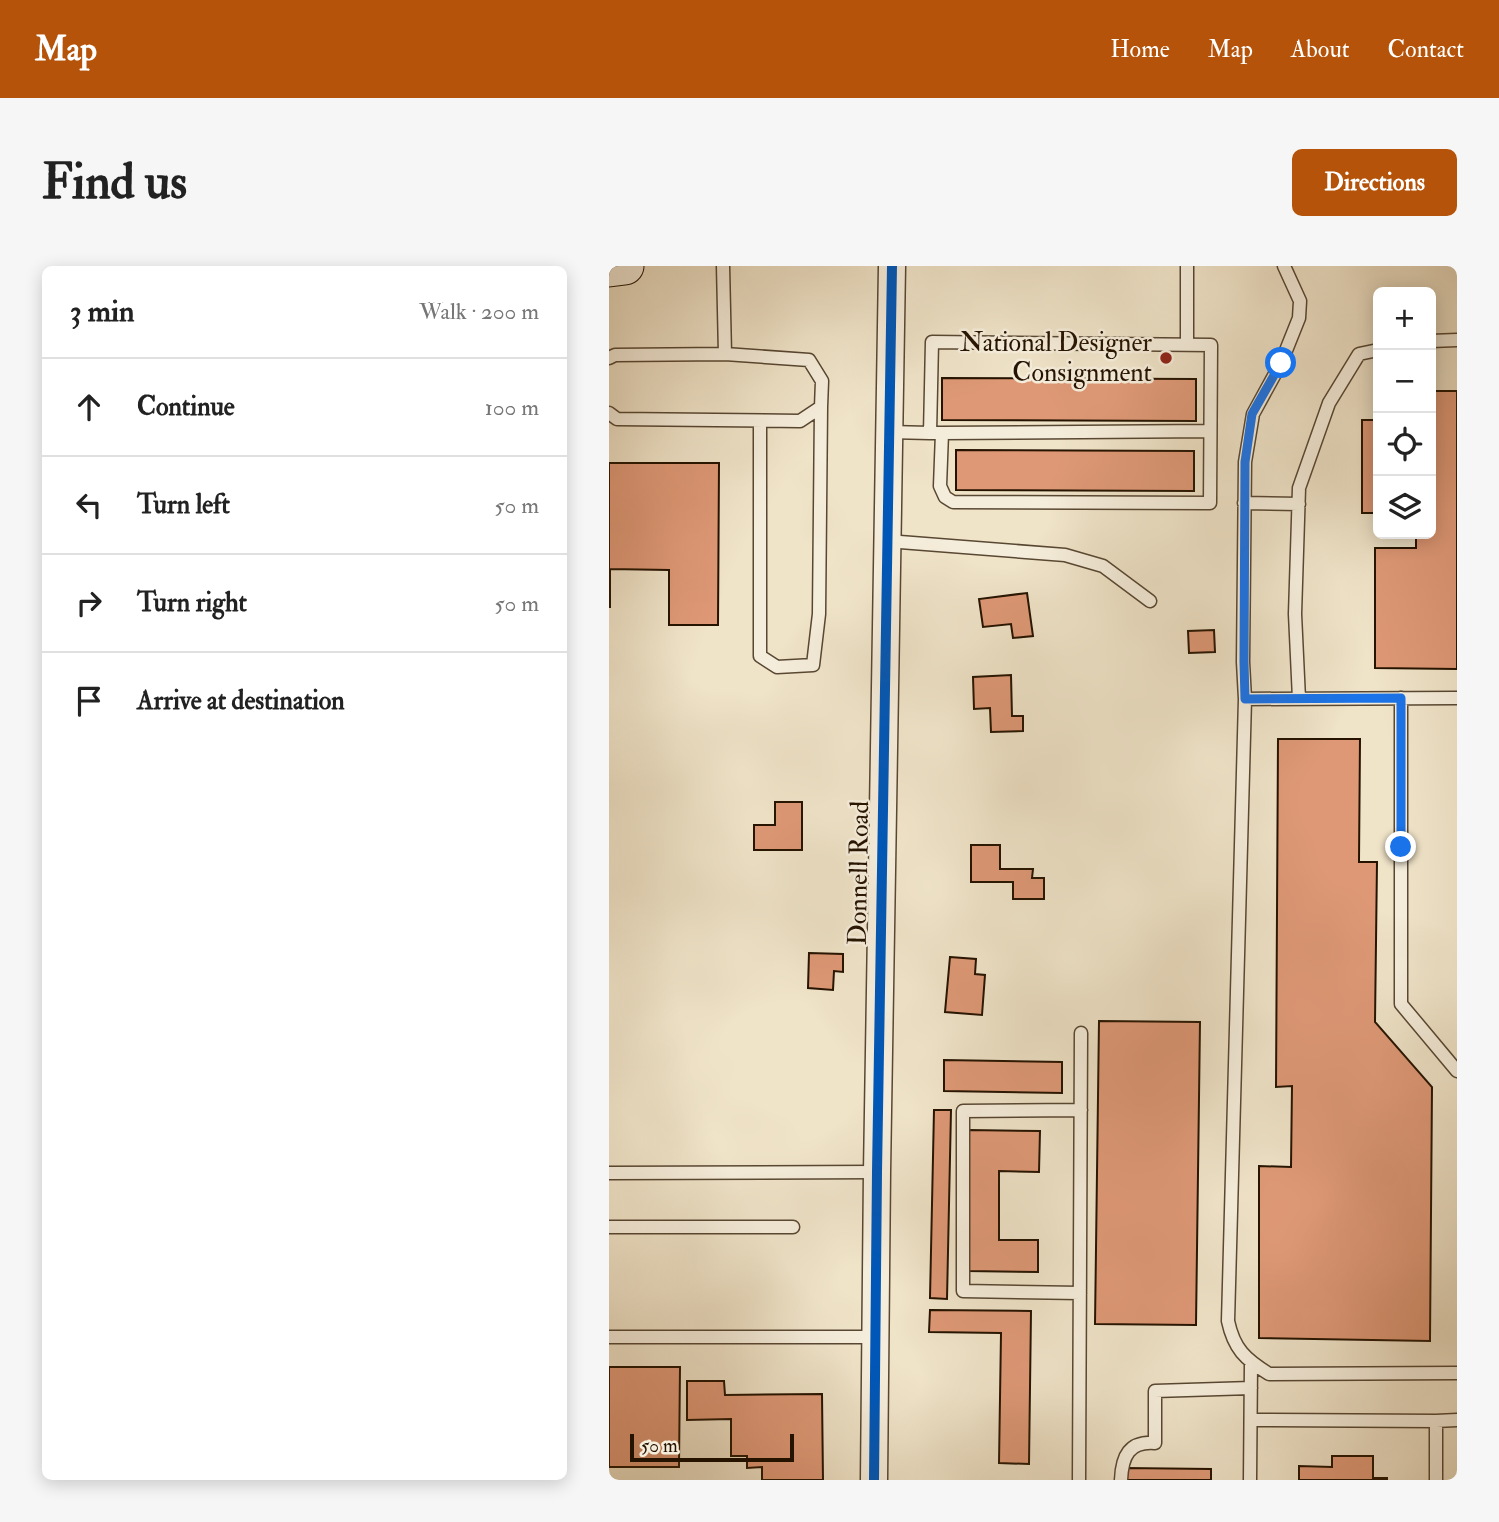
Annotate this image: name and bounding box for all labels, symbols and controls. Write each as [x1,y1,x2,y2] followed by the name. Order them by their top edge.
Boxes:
[35,29,97,70] text: Map
[1110,34,1170,65] text: Home
[1208,34,1253,65] text: Map
[1291,34,1350,65] text: About
[1388,34,1464,65] text: Contact
[1292,149,1457,216] button: Directions
[42,152,187,213] text: Find us
[1373,287,1436,539] map controls
[1373,287,1436,350] button: +
[70,293,135,330] text: 3 min
[419,297,539,326] text: Walk · 200 m
[960,327,1152,389] place label: National Designer Consignment
[1265,347,1296,378] route start
[1158,350,1174,366] marker: National Designer Consignment
[1373,350,1436,413] button: −
[70,388,108,426] icon: ahead
[137,391,235,423] text: Continue
[485,393,539,422] text: 100 m
[1373,413,1436,476] button: locate
[1373,476,1436,539] button: layers
[70,486,108,524] icon: left
[137,489,230,521] text: Turn left
[495,491,539,520] text: 50 m
[70,584,108,622] icon: right
[137,587,247,619] text: Turn right
[495,589,539,618] text: 50 m
[70,682,108,720] icon: arrive
[137,685,345,717] text: Arrive at destination
[842,800,876,946] street label: Donnell Road
[1385,831,1416,862] route end
[630,1431,795,1463] scale bar
[641,1434,678,1458] text: 50 m

